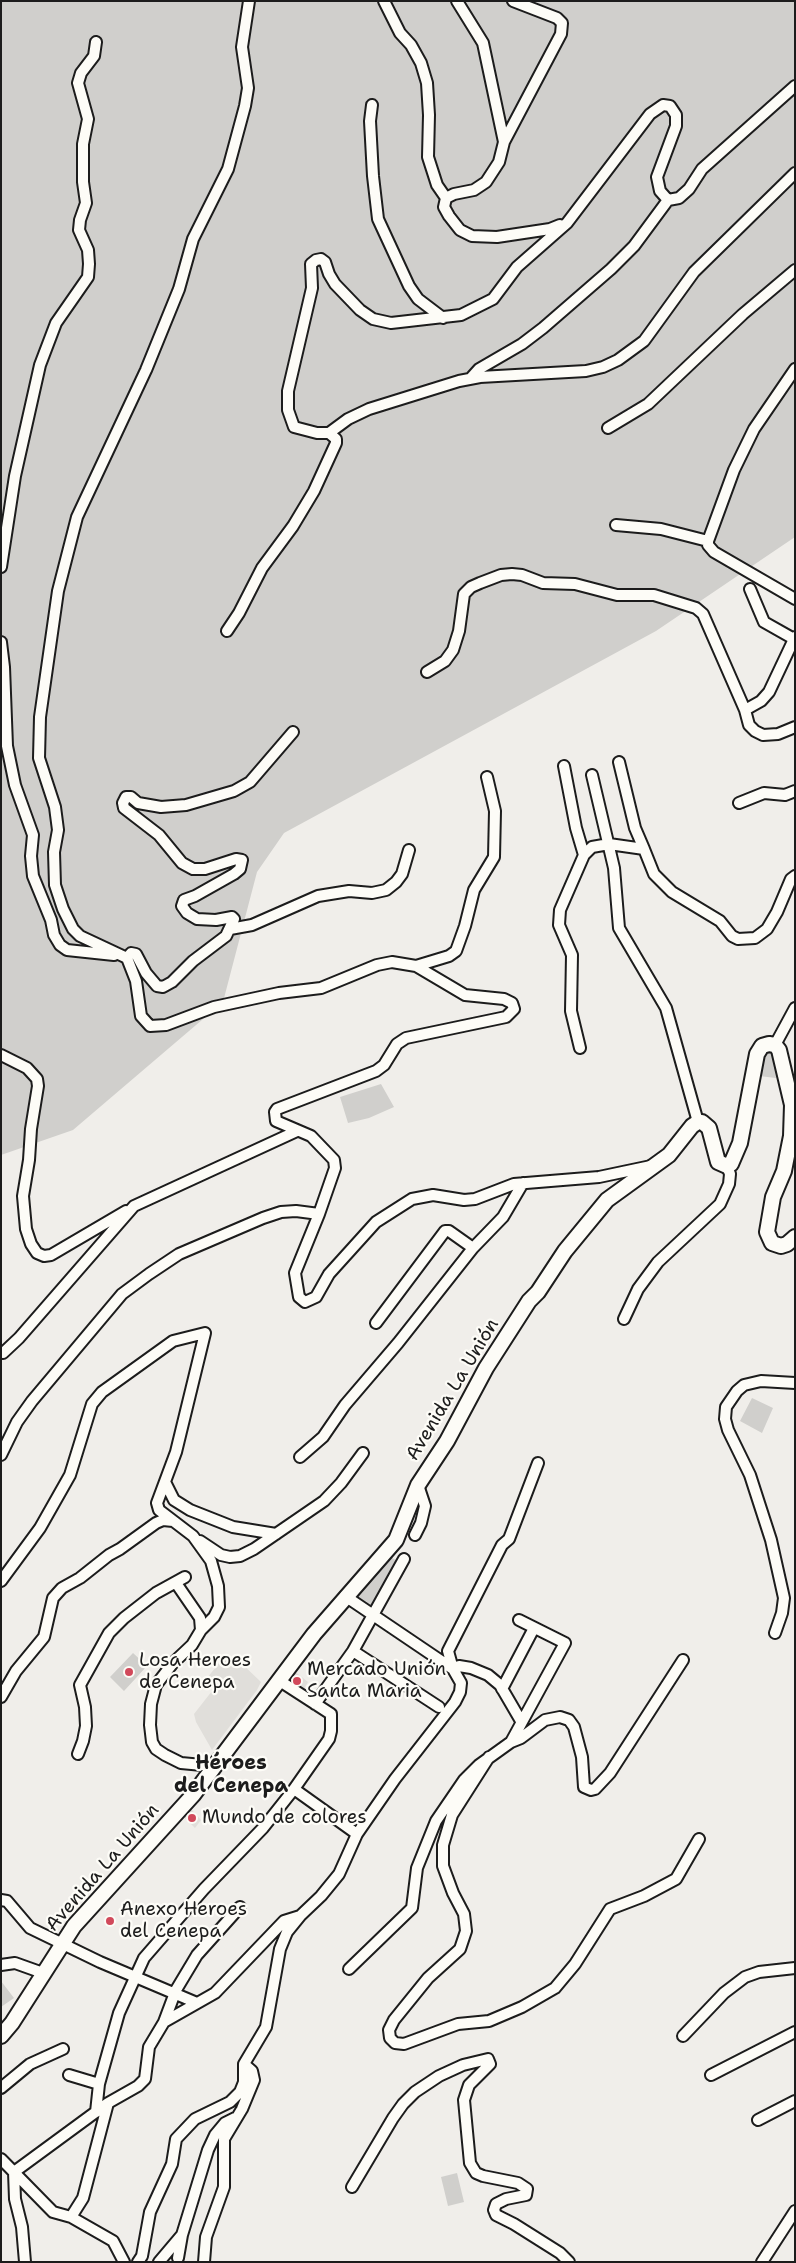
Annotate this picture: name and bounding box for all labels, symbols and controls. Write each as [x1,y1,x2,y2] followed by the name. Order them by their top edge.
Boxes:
[402,1315,504,1465] street label: Avenida La Unión
[139,1650,251,1694] place label: Losa Heroes de Cenepa
[307,1659,446,1703] place label: Mercado Unión Santa Maria
[123,1666,135,1678] marker: Losa Heroes de Cenepa
[291,1675,303,1687] marker: Mercado Unión Santa Maria
[174,1752,288,1799] district label: Héroes del Cenepa
[41,1800,165,1936] street label: Avenida La Unión
[202,1807,367,1829] place label: Mundo de colores
[186,1812,198,1824] marker: Mundo de colores
[120,1899,247,1943] place label: Anexo Heroes del Cenepa
[104,1915,116,1927] marker: Anexo Heroes del Cenepa

